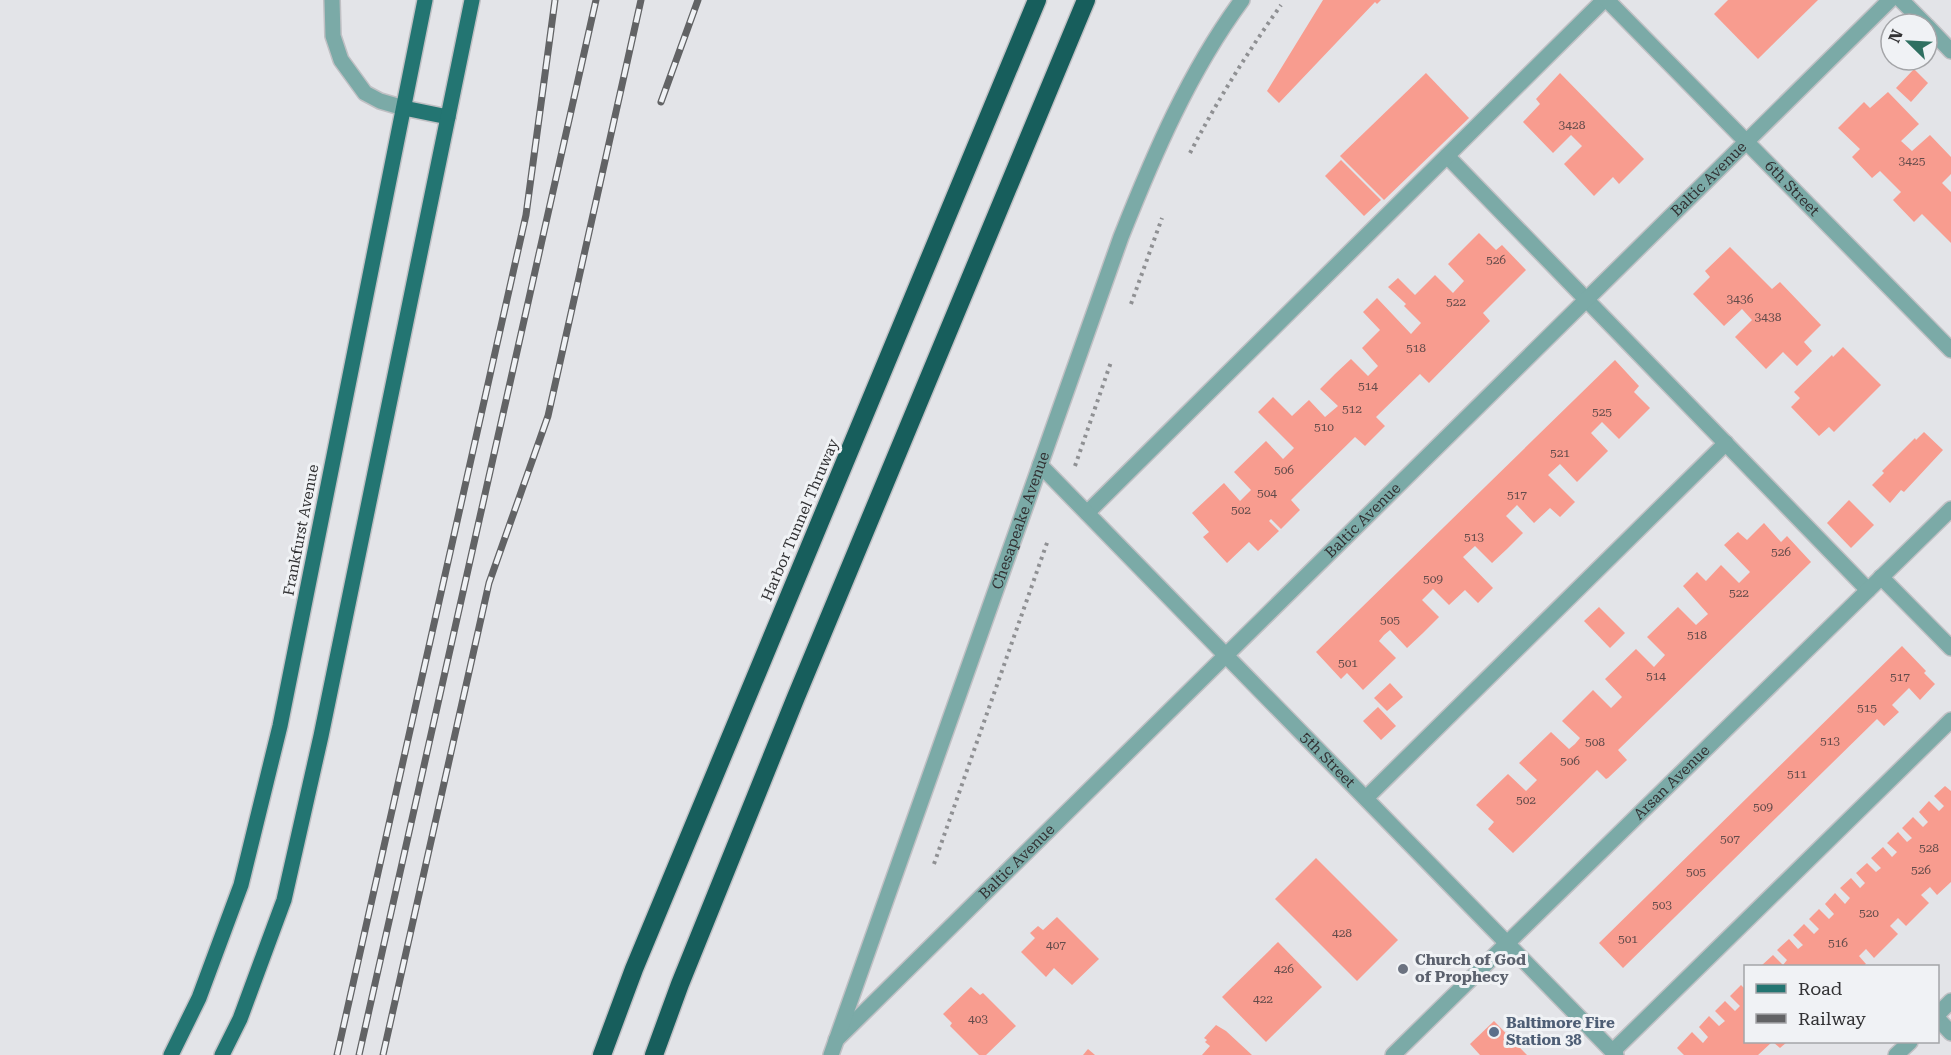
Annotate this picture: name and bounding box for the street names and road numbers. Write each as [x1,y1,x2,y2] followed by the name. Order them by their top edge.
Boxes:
[1667,138,1750,220] street label: Baltic Avenue
[1761,157,1823,220] street label: 6th Street
[758,436,842,604] street label: Harbor Tunnel Thruway
[988,449,1053,592] street label: Chesapeake Avenue
[279,463,323,597] street label: Frankfurst Avenue
[1321,479,1404,561] street label: Baltic Avenue
[1297,728,1359,792] street label: 5th Street
[1630,741,1713,823] street label: Arsan Avenue
[975,820,1058,903] street label: Baltic Avenue

